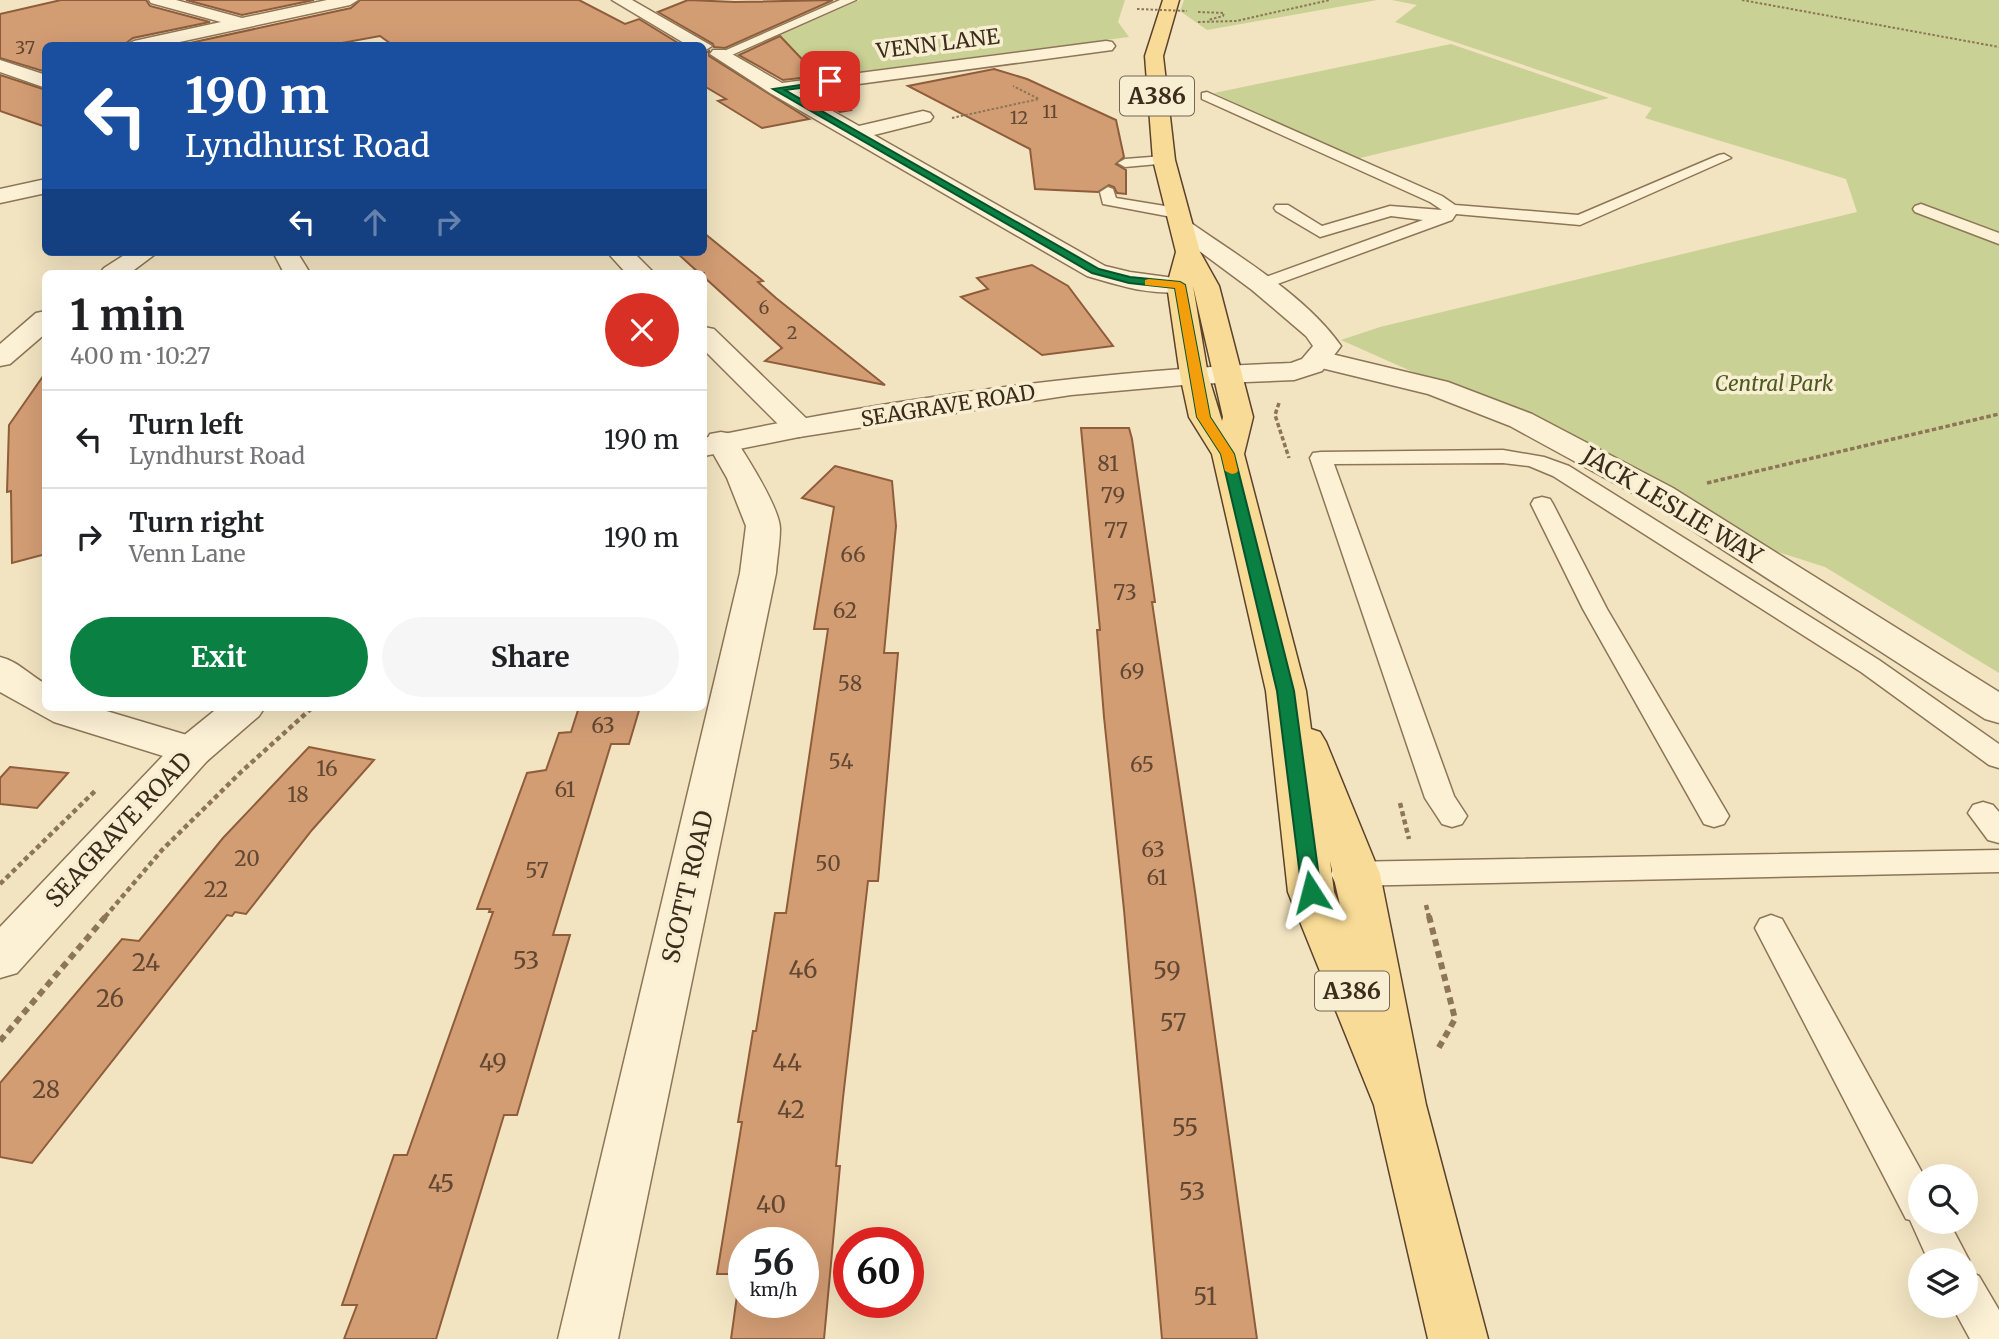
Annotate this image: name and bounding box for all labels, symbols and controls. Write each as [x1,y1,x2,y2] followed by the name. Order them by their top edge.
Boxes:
[874,22,1002,65] street label: VENN LANE
[15,36,35,59] house number: 37
[800,51,860,111] pin
[811,62,849,100] icon: arrive
[185,65,329,126] text: 190 m
[70,70,161,161] icon: left
[1120,76,1194,116] road number: A386
[1042,100,1058,123] house number: 11
[1010,106,1028,129] house number: 12
[185,126,430,166] text: Lyndhurst Road
[283,203,321,241] icon: left
[356,203,394,241] icon: ahead
[429,203,467,241] icon: right
[70,289,184,341] text: 1 min
[605,293,679,367] button: close
[759,296,770,319] house number: 6
[787,321,797,344] house number: 2
[70,341,211,370] text: 400 m · 10:27
[1715,370,1834,397] park label: Central Park
[859,378,1037,433] street label: SEAGRAVE ROAD
[129,408,243,441] text: Turn left
[70,420,108,458] icon: left
[604,423,679,456] text: 190 m
[1576,439,1768,572] street label: JACK LESLIE WAY
[129,441,305,470] text: Lyndhurst Road
[1097,450,1119,477] house number: 81
[1101,482,1125,509] house number: 79
[129,506,264,539] text: Turn right
[1104,517,1128,544] house number: 77
[70,518,108,556] icon: right
[604,521,679,554] text: 190 m
[129,539,246,568] text: Venn Lane
[840,541,866,568] house number: 66
[1113,579,1137,606] house number: 73
[833,597,857,624] house number: 62
[70,617,368,697] button: Exit
[382,617,679,697] button: Share
[1120,658,1144,685] house number: 69
[838,670,862,697] house number: 58
[591,712,615,739] house number: 63
[39,746,199,914] street label: SEAGRAVE ROAD
[829,748,853,775] house number: 54
[1130,751,1154,778] house number: 65
[316,755,338,782] house number: 16
[555,776,575,803] house number: 61
[287,781,309,808] house number: 18
[655,808,720,966] street label: SCOTT ROAD
[1141,836,1165,863] house number: 63
[234,845,260,872] house number: 20
[815,850,841,877] house number: 50
[1274,855,1348,929] position arrow
[525,857,549,884] house number: 57
[1147,864,1167,891] house number: 61
[204,876,228,903] house number: 22
[513,945,539,976] house number: 53
[132,947,160,978] house number: 24
[788,954,818,985] house number: 46
[1153,955,1181,986] house number: 59
[1315,972,1389,1010] road number: A386
[96,983,124,1014] house number: 26
[1160,1007,1186,1038] house number: 57
[479,1047,507,1078] house number: 49
[772,1047,802,1078] house number: 44
[32,1074,60,1105] house number: 28
[777,1094,805,1125] house number: 42
[1172,1112,1198,1143] house number: 55
[1908,1164,1978,1318] map controls
[1908,1164,1978,1234] button: search
[428,1168,454,1199] house number: 45
[1179,1176,1205,1207] house number: 53
[756,1189,786,1220] house number: 40
[833,1227,924,1318] speed limit sign: 60
[753,1241,794,1285] text: 56
[1908,1248,1978,1318] button: layers
[750,1278,797,1301] text: km/h
[1193,1281,1217,1312] house number: 51

